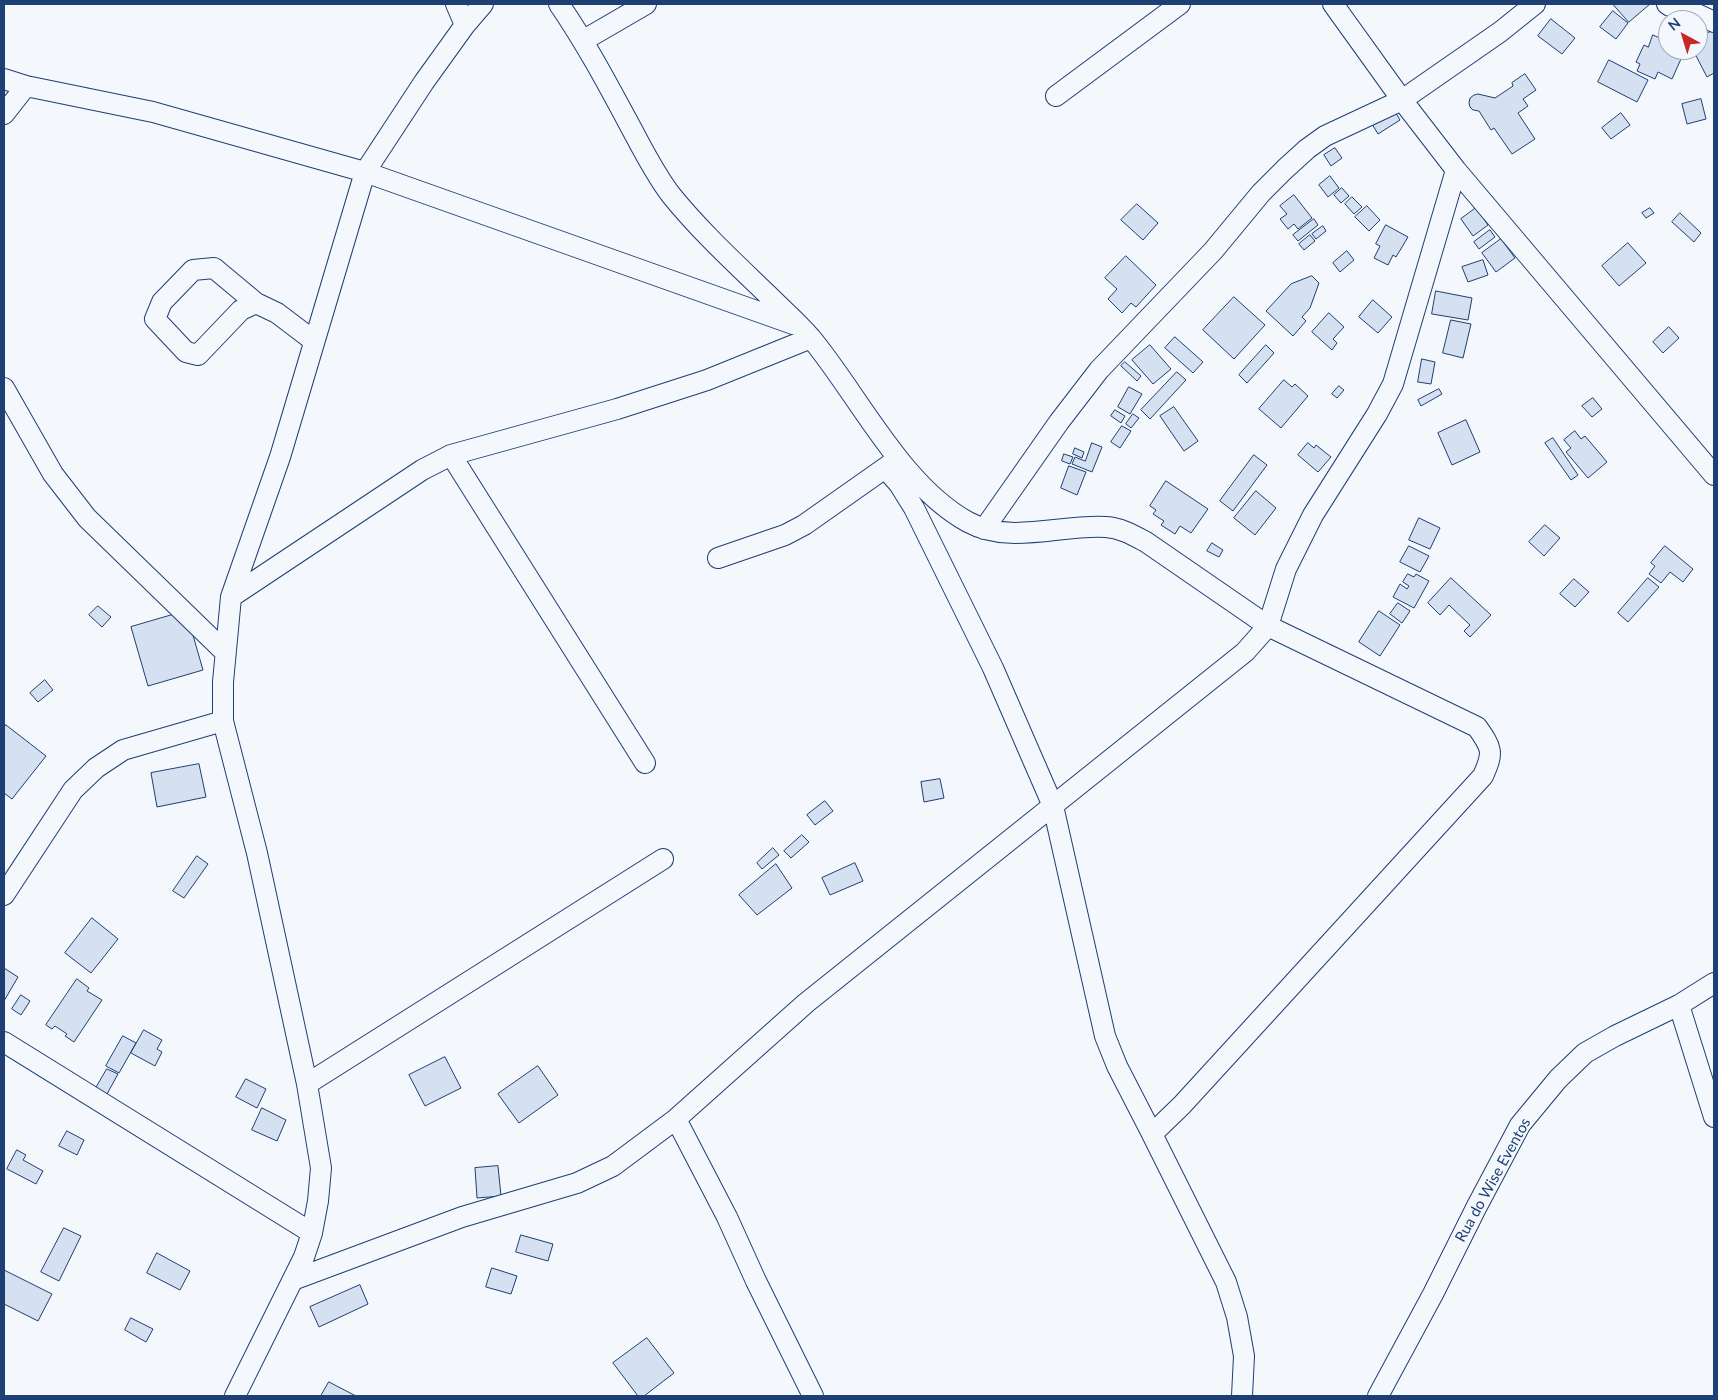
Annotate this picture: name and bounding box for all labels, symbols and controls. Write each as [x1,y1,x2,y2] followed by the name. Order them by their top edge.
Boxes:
[1658,10,1708,60] north arrow
[1664,14,1683,34] text: N
[1451,1115,1535,1245] street label: Rua do Wise Eventos

